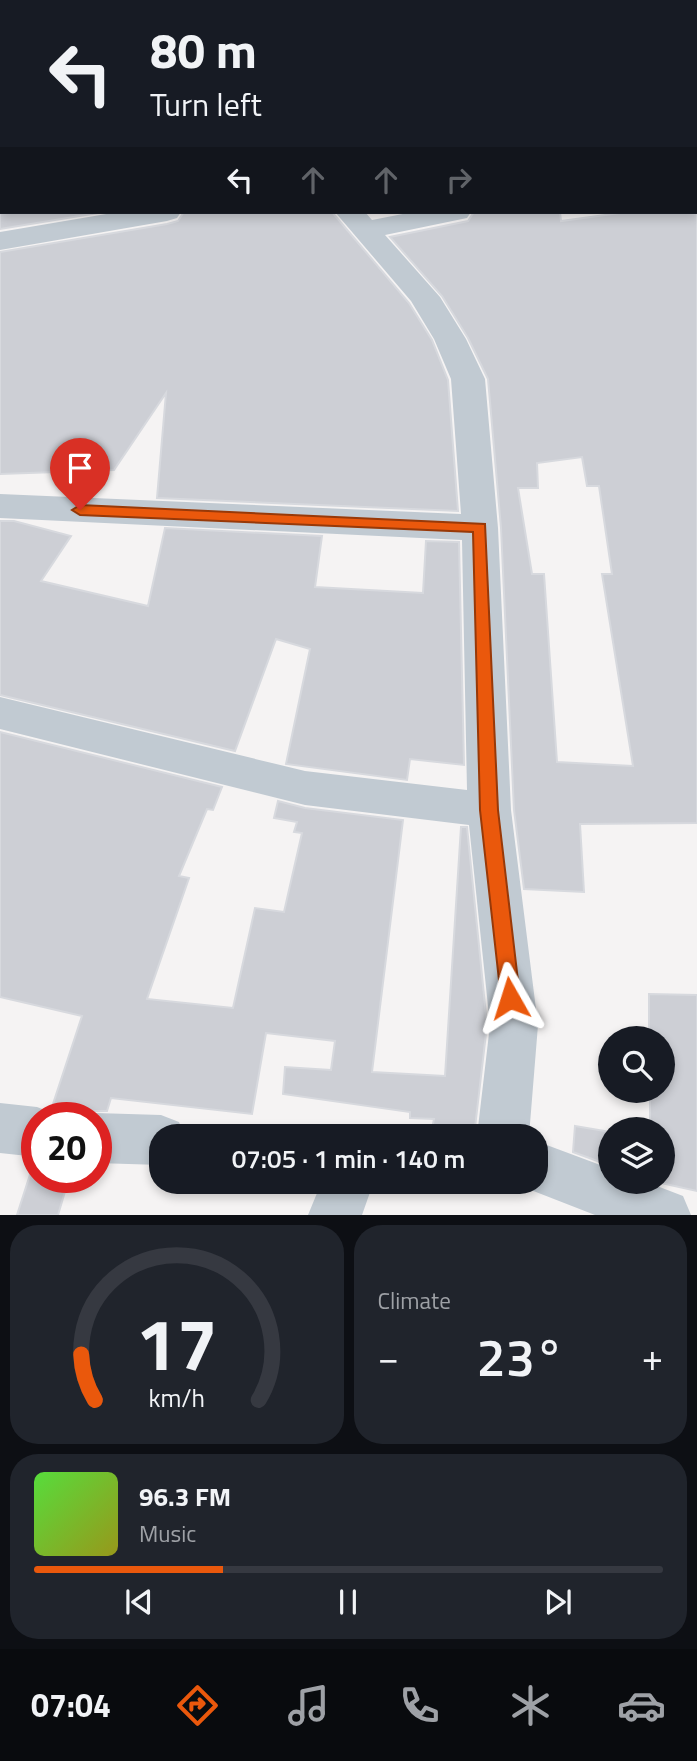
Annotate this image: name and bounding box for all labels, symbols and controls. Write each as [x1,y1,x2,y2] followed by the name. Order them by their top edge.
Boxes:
[150,12,257,87] text: 80 m
[35,28,126,119] icon: left
[150,80,262,128] text: Turn left
[221,161,259,199] icon: left
[294,161,332,199] icon: ahead
[367,161,405,199] icon: ahead
[440,161,478,199] icon: right
[50,438,110,510] pin
[61,449,99,487] icon: arrive
[473,961,547,1035] position arrow
[598,1026,675,1194] map controls
[598,1026,675,1103] button: search
[21,1102,112,1193] speed limit sign: 20
[598,1117,675,1194] button: layers
[232,1139,465,1178] text: 07:05 · 1 min · 140 m
[378,1283,451,1318] text: Climate
[136,1289,218,1399] text: 17
[477,1317,564,1396] text: 23°
[378,1328,399,1386] text: −
[642,1328,663,1386] text: +
[148,1379,205,1417] text: km/h
[139,1477,231,1516] text: 96.3 FM
[139,1516,196,1551] text: Music
[120,1583,158,1621] icon: previous
[329,1583,367,1621] icon: pause
[539,1583,577,1621] icon: next
[31,1681,111,1729] text: 07:04
[173,1681,222,1730] icon: directions
[284,1681,333,1730] icon: music
[395,1681,444,1730] icon: phone
[506,1681,555,1730] icon: climate
[617,1681,666,1730] icon: car

